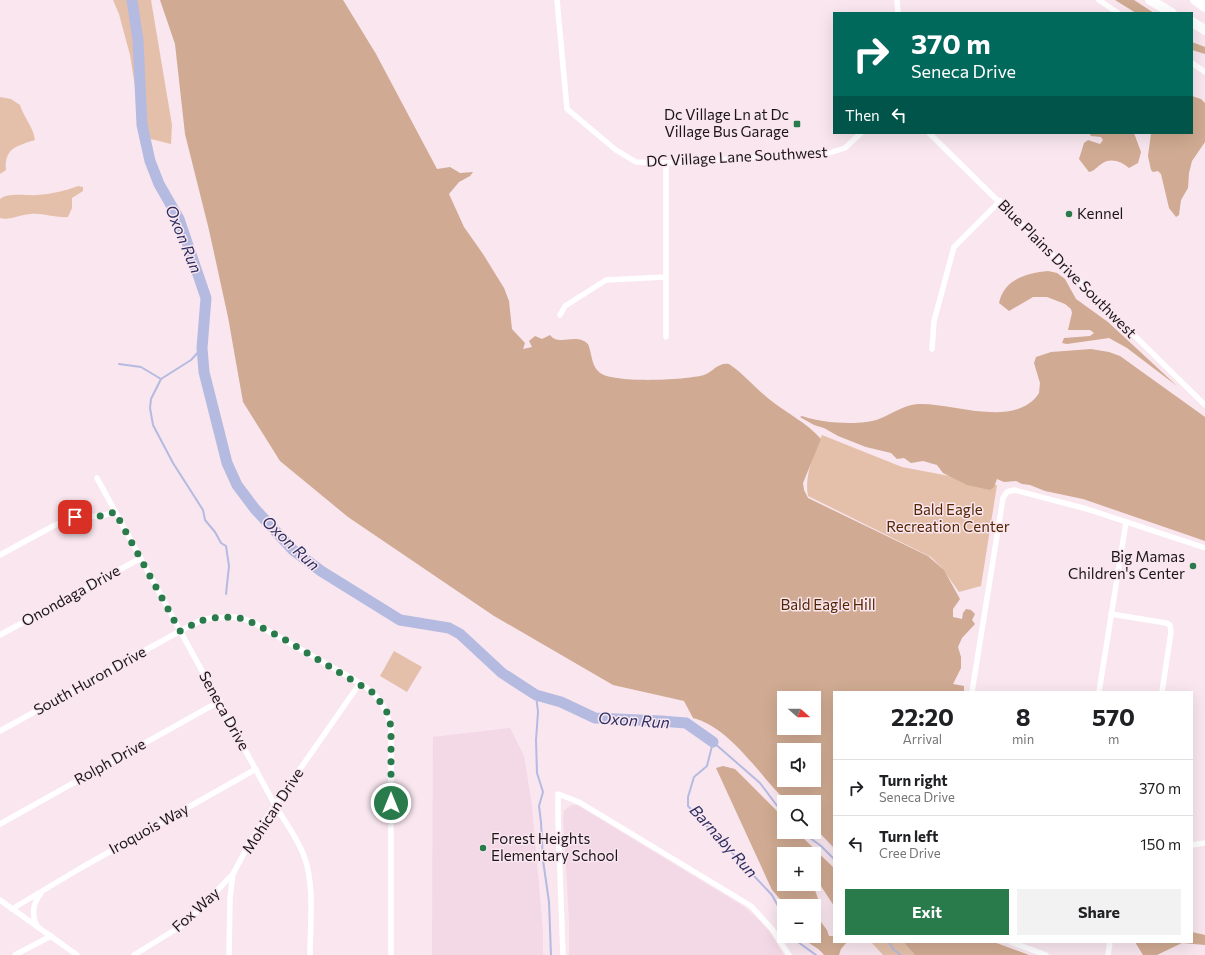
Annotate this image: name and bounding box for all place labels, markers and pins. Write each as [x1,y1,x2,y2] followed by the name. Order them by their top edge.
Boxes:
[664,105,789,140] place label: Dc Village Ln at Dc Village Bus Garage
[792,119,802,129] marker: Dc Village Ln at Dc Village Bus Garage
[1077,204,1123,222] place label: Kennel
[1064,209,1074,219] marker: Kennel
[58,500,92,534] pin
[1068,547,1185,582] place label: Big Mamas Children's Center
[1188,561,1198,571] marker: Big Mamas Children's Center
[491,829,618,864] place label: Forest Heights Elementary School
[478,843,488,853] marker: Forest Heights Elementary School

